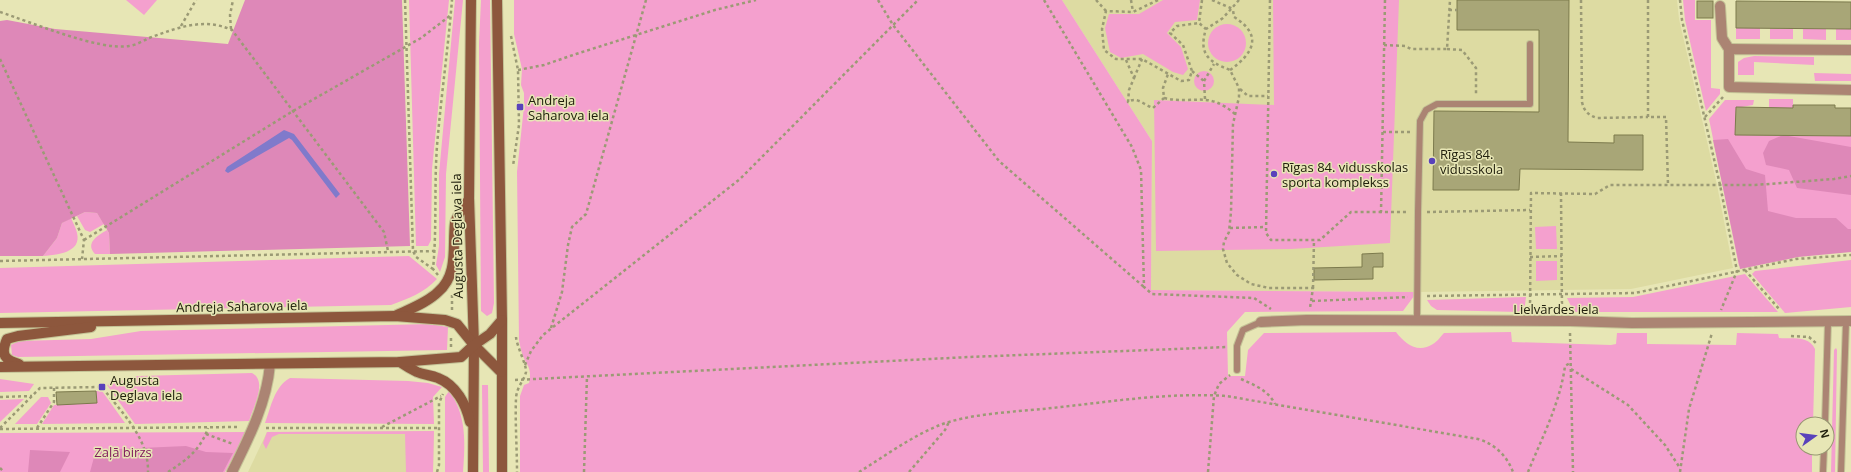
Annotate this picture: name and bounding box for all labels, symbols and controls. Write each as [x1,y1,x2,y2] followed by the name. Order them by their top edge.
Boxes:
[528,91,609,124] place label: Andreja Saharova iela
[515,102,525,112] marker: Andreja Saharova iela
[1440,145,1503,178] place label: Rīgas 84. vidusskola
[1427,156,1437,166] marker: Rīgas 84. vidusskola
[1282,158,1408,191] place label: Rīgas 84. vidusskolas sporta komplekss
[1269,169,1279,179] marker: Rīgas 84. vidusskolas sporta komplekss
[447,173,467,299] street label: Augusta Deglava iela
[176,296,308,316] street label: Andreja Saharova iela
[1513,300,1599,318] street label: Lielvārdes iela
[110,371,182,404] place label: Augusta Deglava iela
[97,382,107,392] marker: Augusta Deglava iela
[1795,416,1835,456] north arrow
[1817,427,1834,440] text: N
[94,443,152,461] park label: Zaļā birzs

